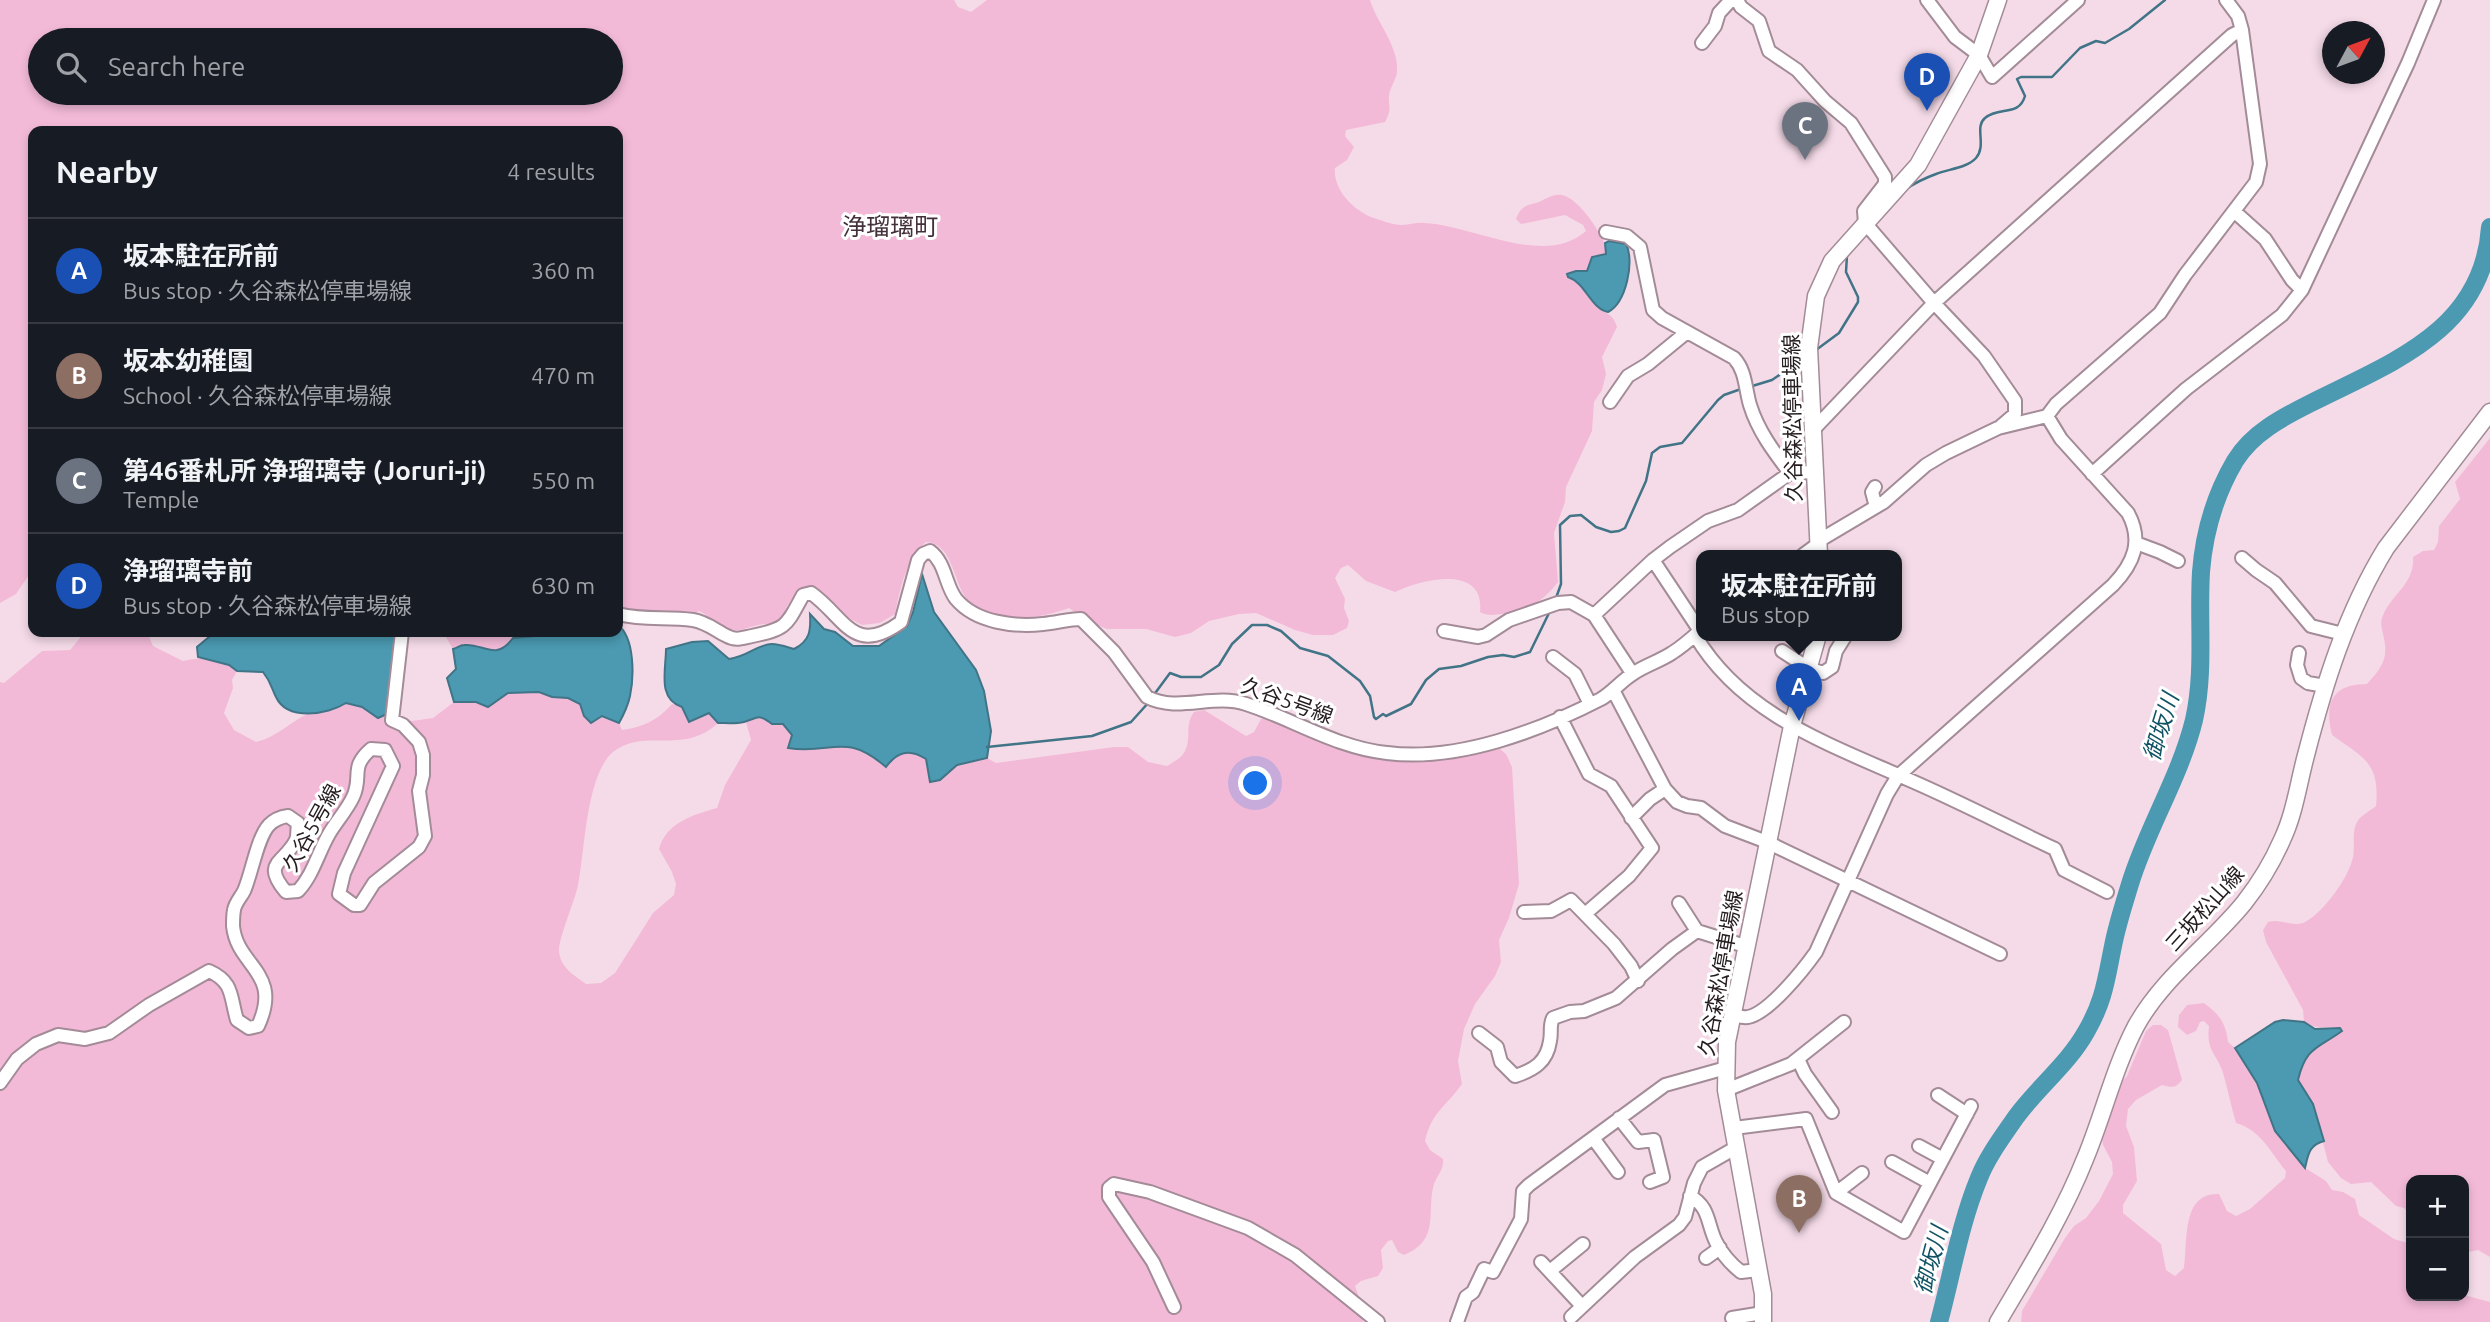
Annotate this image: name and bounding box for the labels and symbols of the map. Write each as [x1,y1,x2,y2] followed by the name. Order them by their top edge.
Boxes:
[2322,21,2385,84] north arrow
[1904,53,1950,111] pin: D
[1782,102,1828,160] pin: C
[842,213,938,240] district label: 浄瑠璃町
[1779,334,1805,502] street label: 久谷森松停車場線
[1776,663,1822,721] pin: A
[1238,672,1336,728] street label: 久谷5号線
[2138,687,2183,764] water label: 御坂川
[1238,766,1272,800] your location
[277,780,345,875] street label: 久谷5号線
[2160,861,2248,955] street label: 三坂松山線
[1694,888,1746,1058] street label: 久谷森松停車場線
[1776,1175,1822,1233] pin: B
[1910,1220,1952,1296] water label: 御坂川

